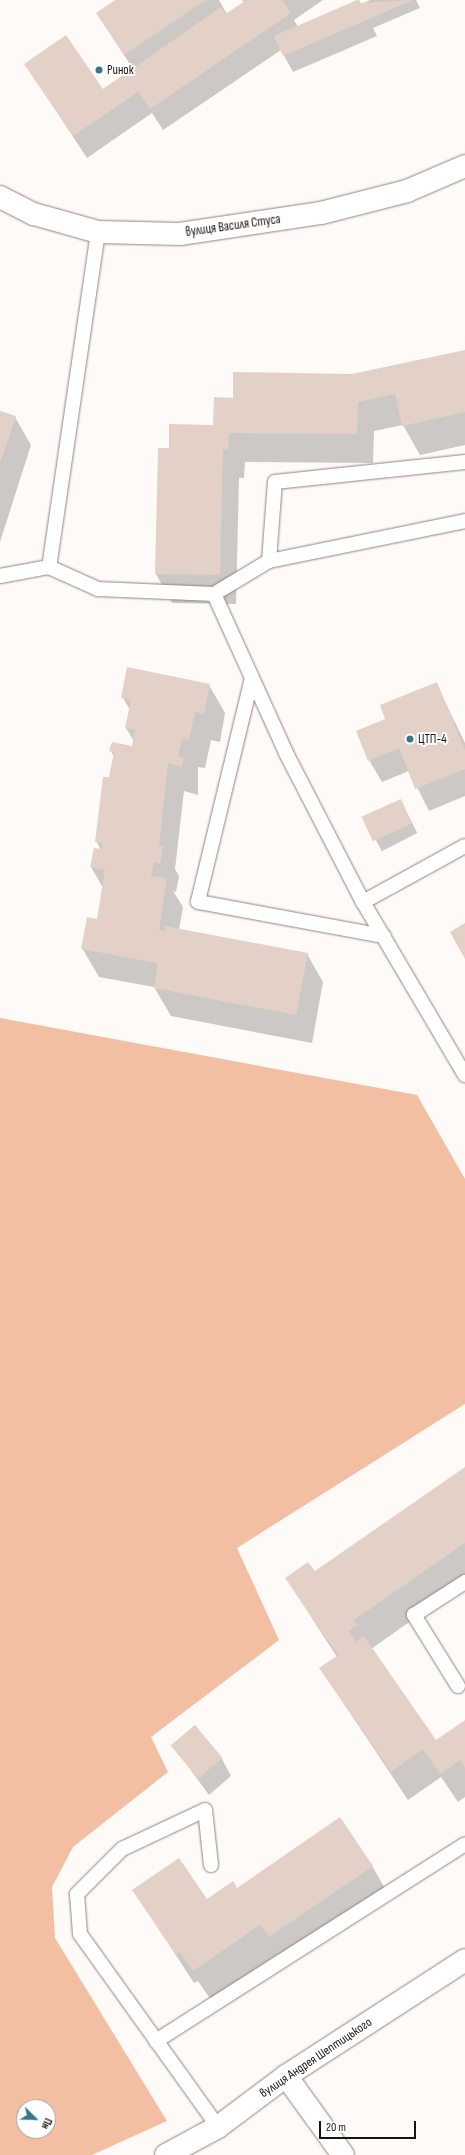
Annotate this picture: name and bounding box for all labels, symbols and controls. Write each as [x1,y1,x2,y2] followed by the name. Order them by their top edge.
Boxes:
[107,62,134,78] place label: Ринок
[94,65,104,75] marker: Ринок
[185,212,281,240] street label: вулиця Василя Стуса
[418,731,447,747] place label: ЦТП-4
[405,734,415,744] marker: ЦТП-4
[257,2015,375,2101] street label: вулиця Андрея Шептицького
[16,2099,56,2139] north arrow
[321,2113,418,2139] scale bar
[39,2116,55,2131] text: Пн
[326,2120,346,2135] text: 20 m

